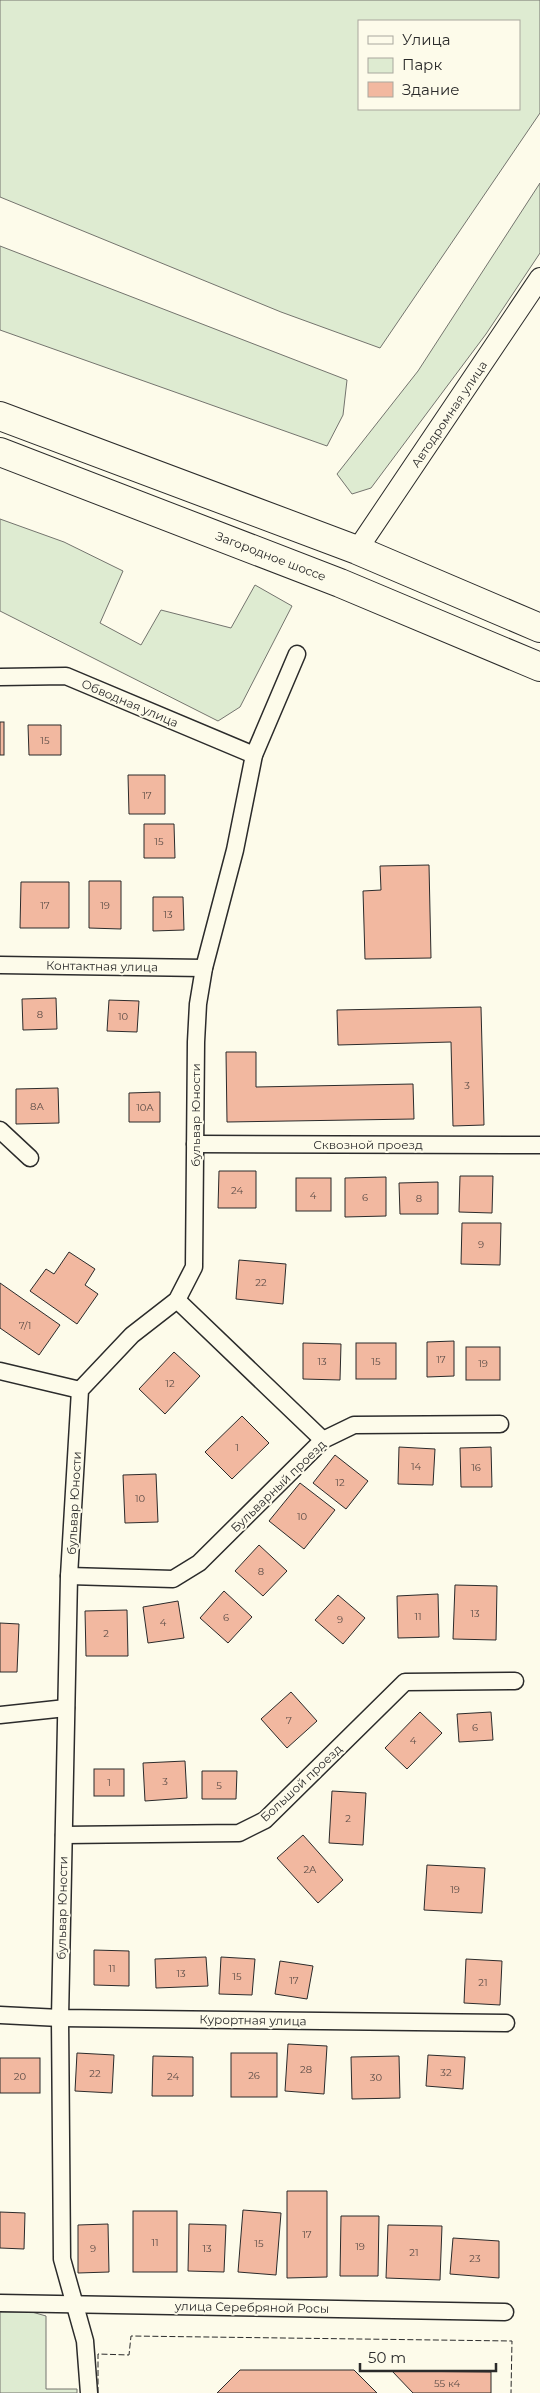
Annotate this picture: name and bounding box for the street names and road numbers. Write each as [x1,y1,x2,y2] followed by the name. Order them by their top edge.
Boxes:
[408,358,490,470] street label: Автодромная улица
[214,528,328,584] street label: Загородное шоссе
[79,676,181,730] street label: Обводная улица
[46,958,158,974] street label: Контактная улица
[188,1063,203,1167] street label: бульвар Юности
[313,1137,423,1152] street label: Сквозной проезд
[227,1437,329,1535] street label: Бульварный проезд
[64,1451,84,1555] street label: бульвар Юности
[257,1741,345,1825] street label: Большой проезд
[54,1856,70,1960] street label: бульвар Юности
[199,2012,307,2028] street label: Курортная улица
[174,2298,329,2316] street label: улица Серебряной Росы

